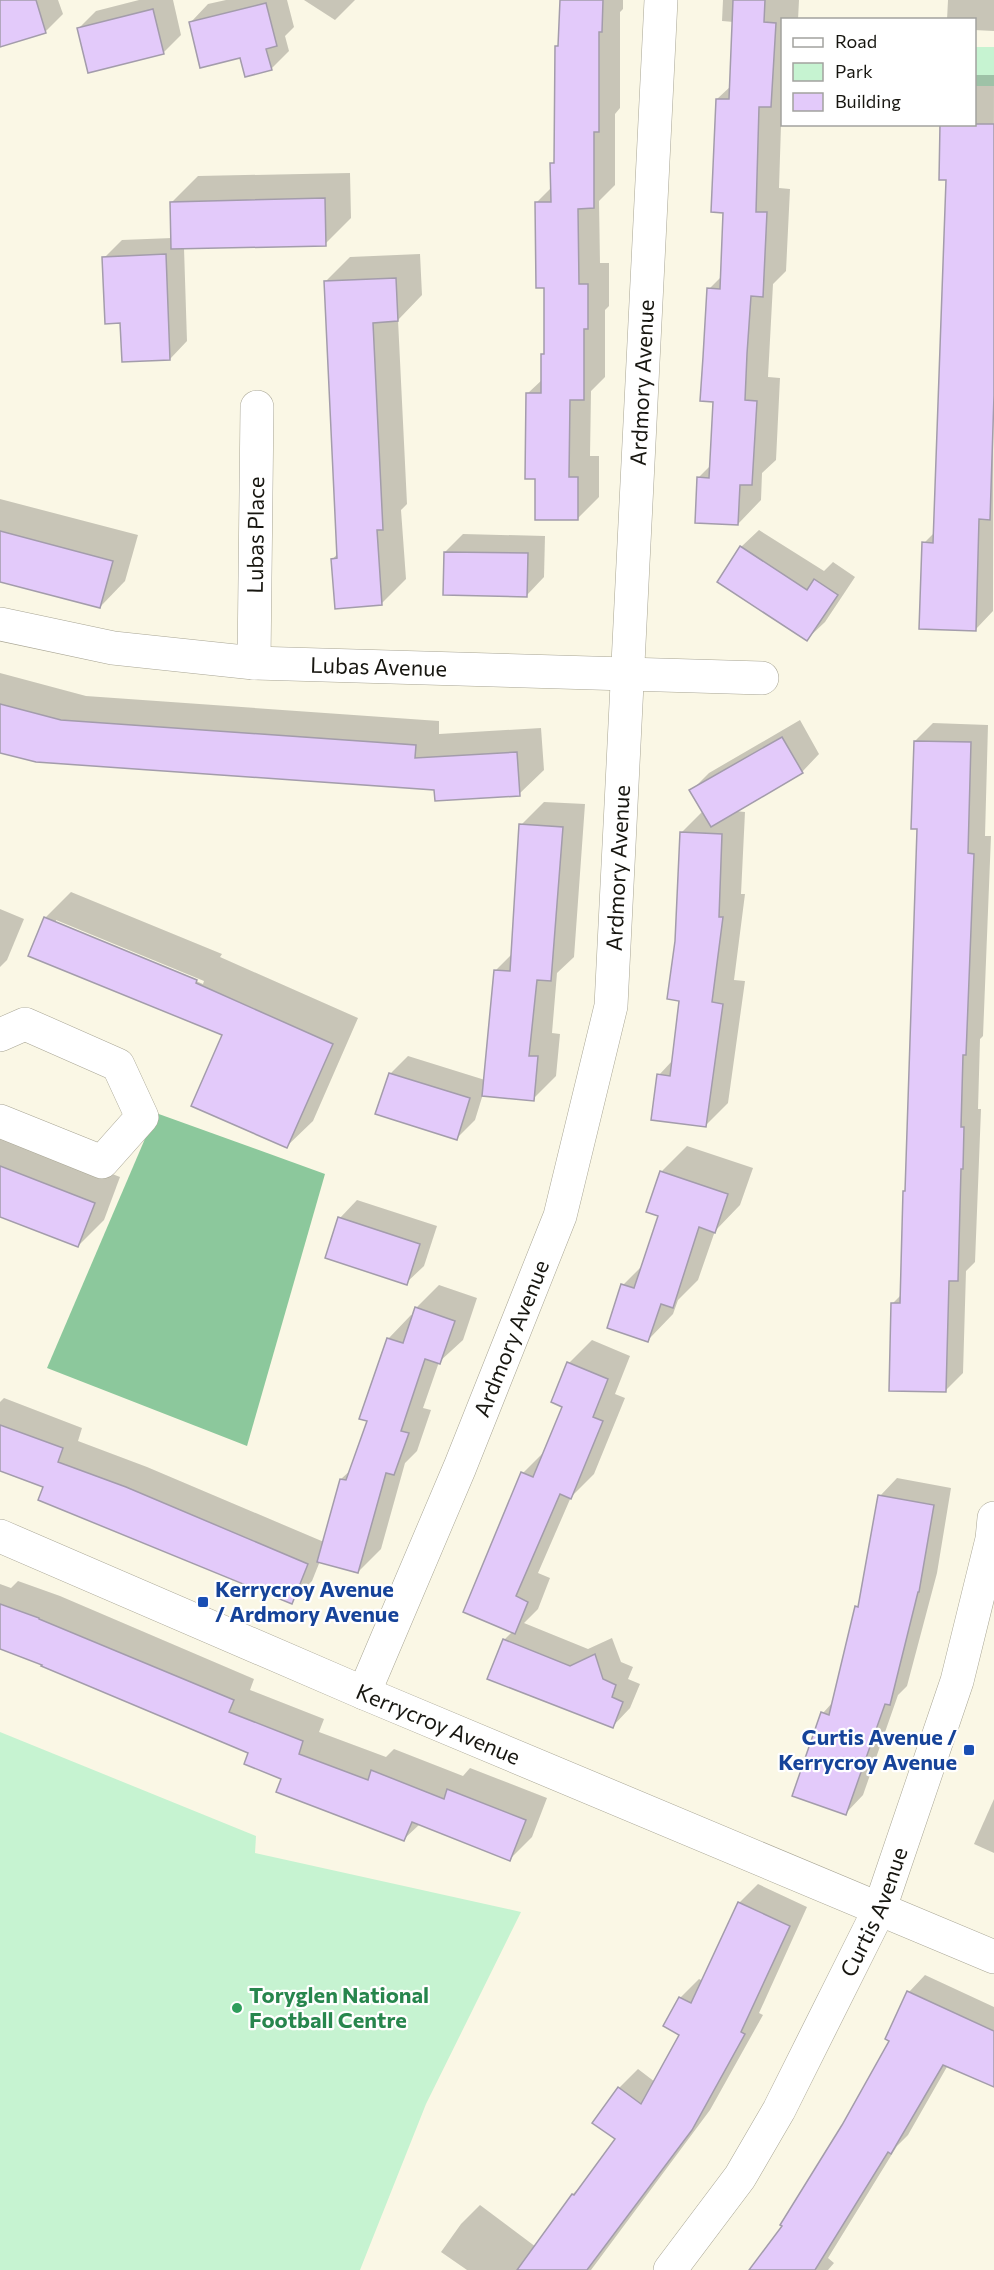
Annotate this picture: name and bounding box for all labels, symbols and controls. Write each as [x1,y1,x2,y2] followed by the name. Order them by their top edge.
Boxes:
[781,18,976,126] legend
[835,30,877,52] text: Road
[835,60,873,82] text: Park
[835,90,901,112] text: Building
[624,299,659,466] street label: Ardmory Avenue
[241,476,269,594] street label: Lubas Place
[310,651,448,682] street label: Lubas Avenue
[600,784,635,952] street label: Ardmory Avenue
[467,1256,554,1421] street label: Ardmory Avenue
[215,1575,399,1627] place label: Kerrycroy Avenue / Ardmory Avenue
[196,1595,210,1609] marker: Kerrycroy Avenue / Ardmory Avenue
[352,1677,525,1770] street label: Kerrycroy Avenue
[778,1723,957,1775] place label: Curtis Avenue / Kerrycroy Avenue
[962,1743,976,1757] marker: Curtis Avenue / Kerrycroy Avenue
[834,1843,913,1981] street label: Curtis Avenue
[249,1981,429,2033] place label: Toryglen National Football Centre
[230,2001,244,2015] marker: Toryglen National Football Centre

